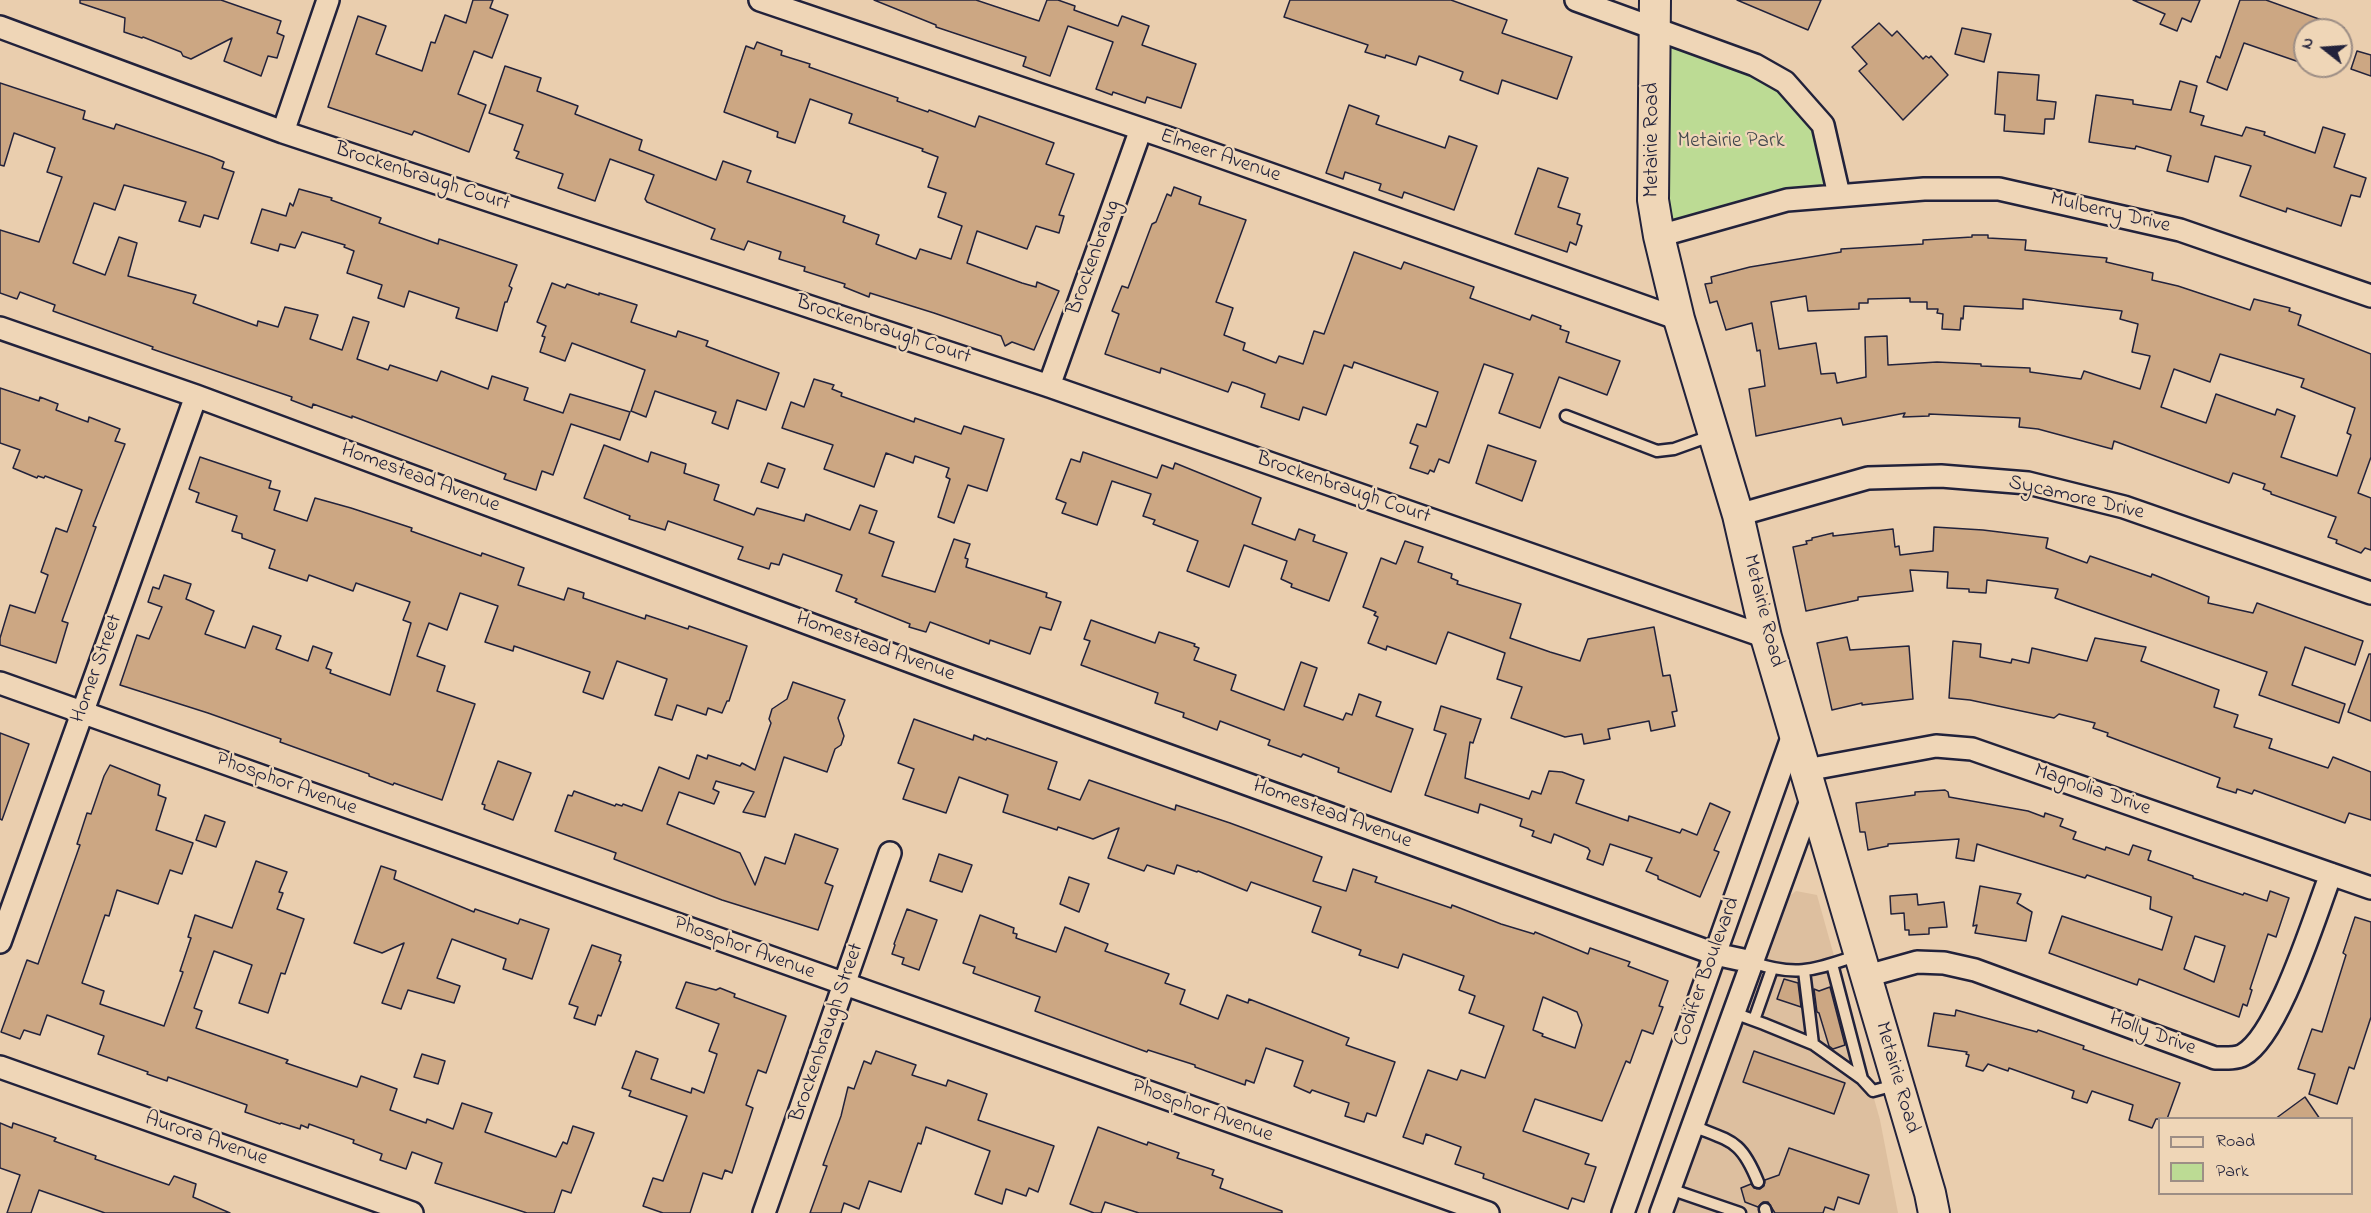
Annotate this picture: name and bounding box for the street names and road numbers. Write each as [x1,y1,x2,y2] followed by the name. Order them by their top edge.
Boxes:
[1641,83,1667,197] street label: Metairie Road
[1156,125,1284,189] street label: Elmeer Avenue
[331,138,513,218] street label: Brockenbraugh Court
[2047,188,2173,240] street label: Mulberry Drive
[1063,197,1127,319] street label: Brockenbraug
[792,291,974,371] street label: Brockenbraugh Court
[337,439,503,519] street label: Homestead Avenue
[1253,447,1433,531] street label: Brockenbraugh Court
[2006,471,2146,527] street label: Sycamore Drive
[1736,552,1788,670] street label: Metairie Road
[792,608,958,688] street label: Homestead Avenue
[67,611,129,727] street label: Homer Street
[212,748,360,822] street label: Phosphor Avenue
[2030,759,2154,823] street label: Magnolia Drive
[1249,775,1415,855] street label: Homestead Avenue
[1669,894,1747,1050] street label: Codifer Boulevard
[670,912,818,986] street label: Phosphor Avenue
[786,940,870,1126] street label: Brockenbraugh Street
[2105,1008,2199,1062] street label: Holly Drive
[1868,1019,1924,1137] street label: Metairie Road
[1128,1075,1276,1149] street label: Phosphor Avenue
[141,1107,271,1173] street label: Aurora Avenue

